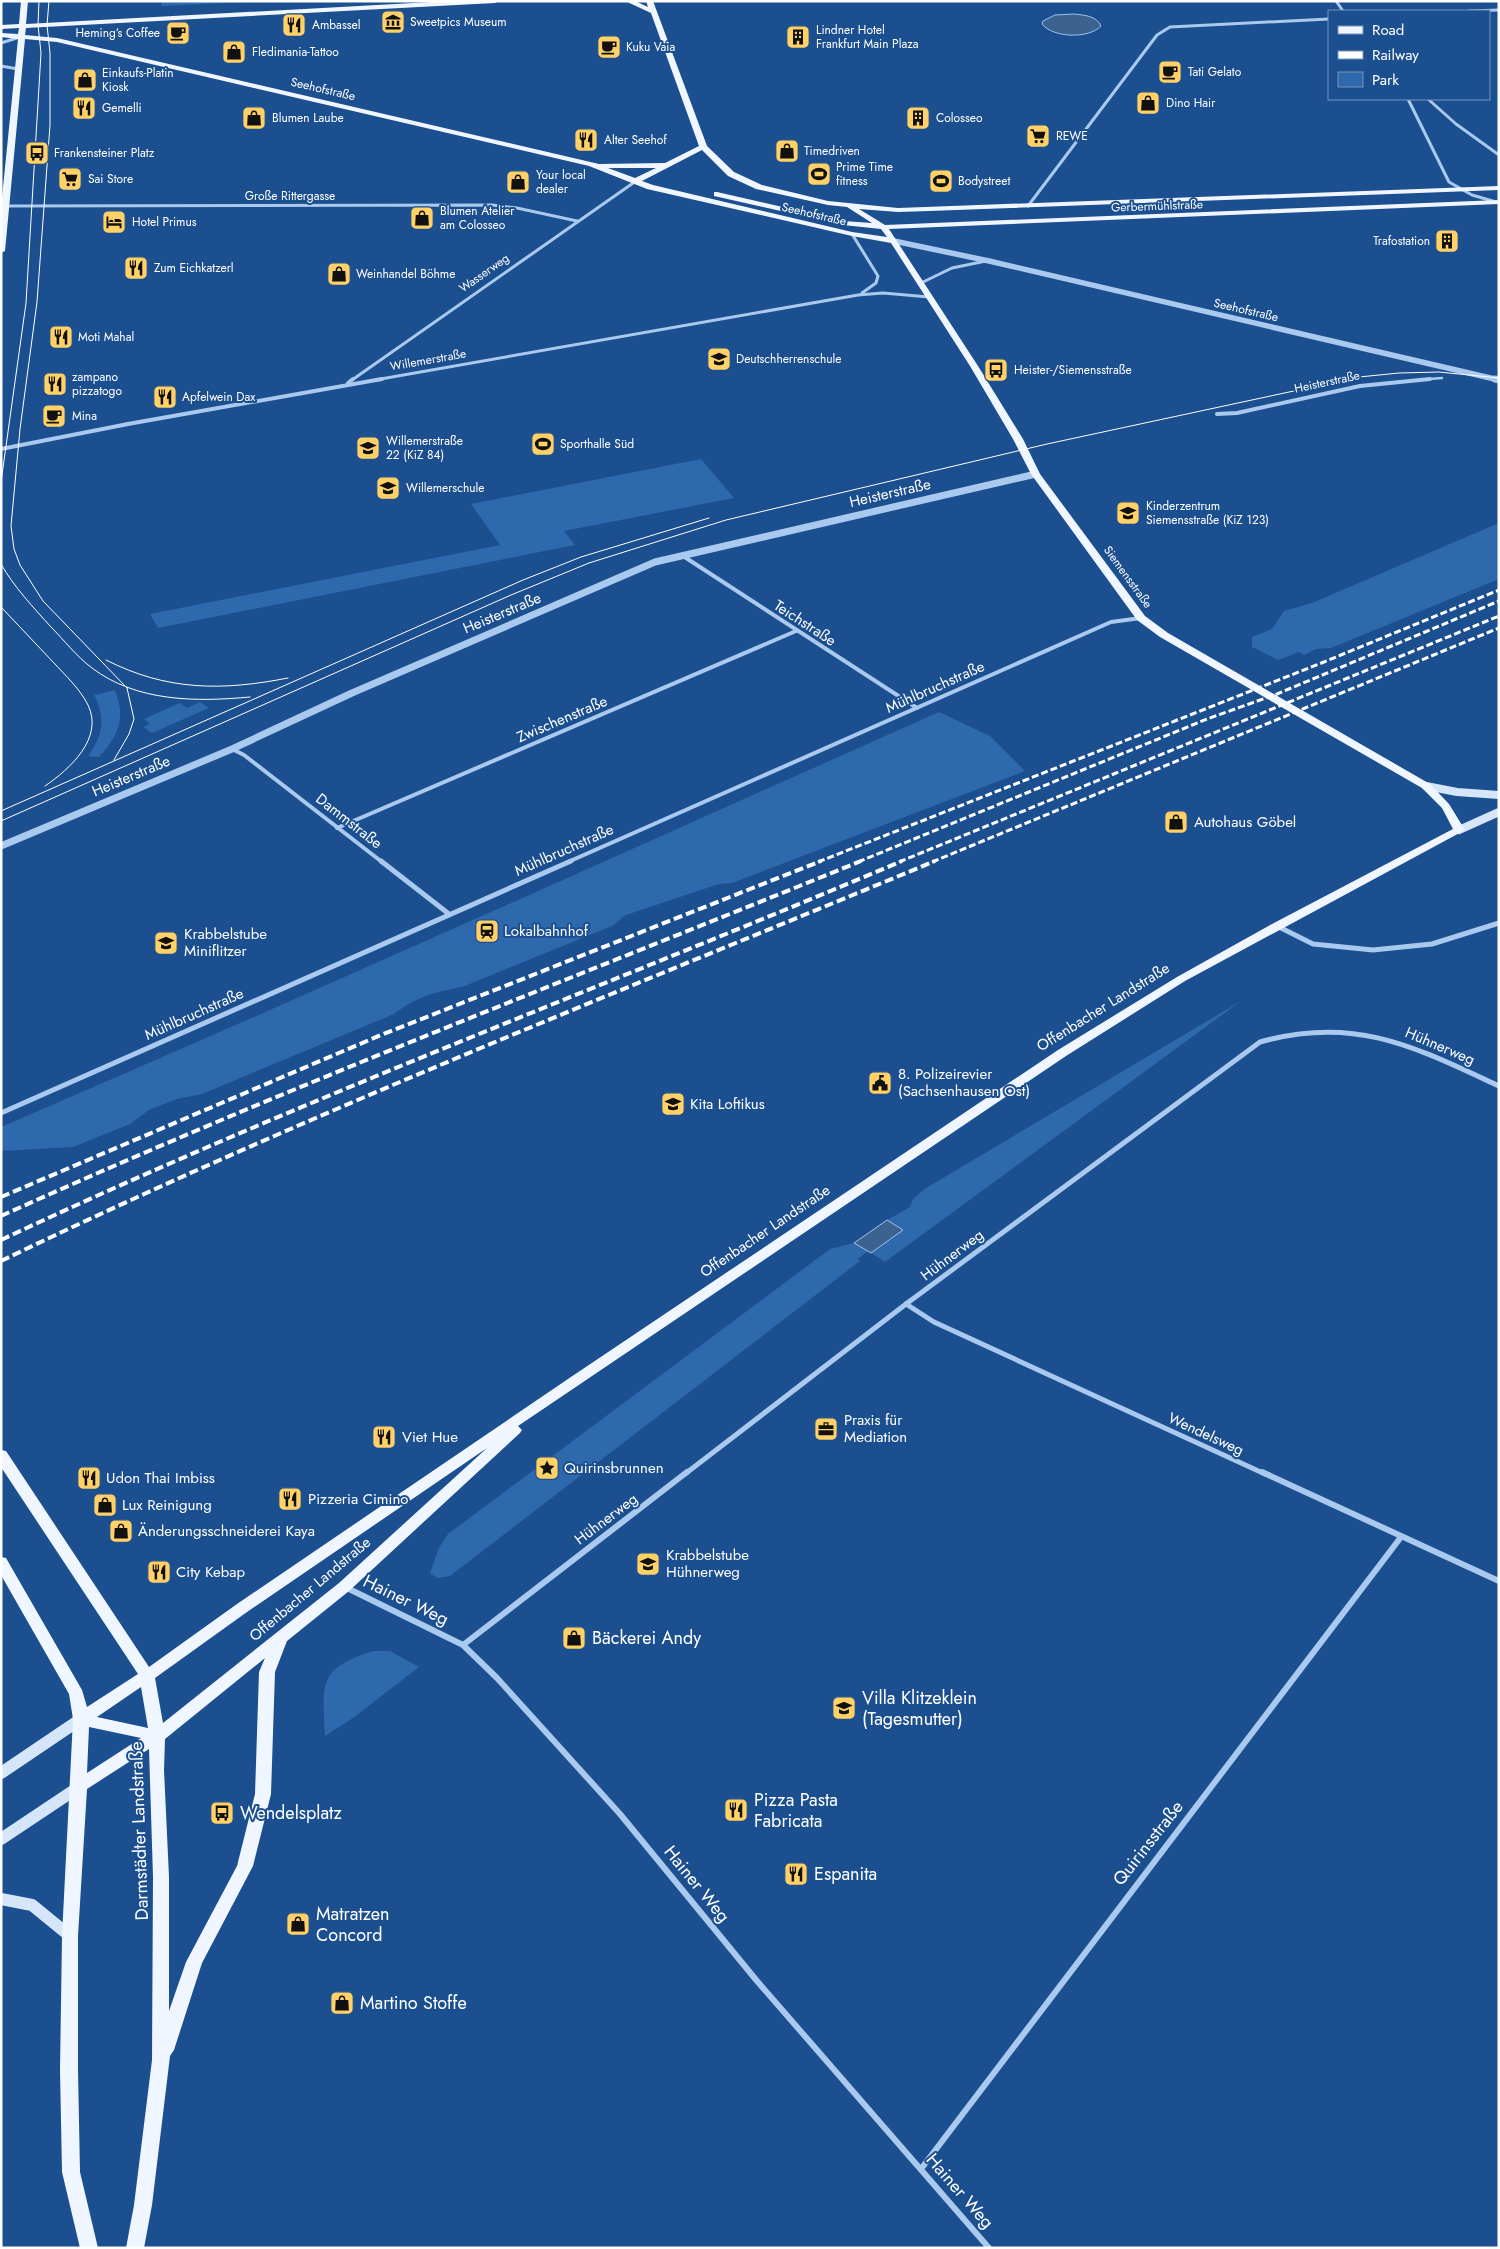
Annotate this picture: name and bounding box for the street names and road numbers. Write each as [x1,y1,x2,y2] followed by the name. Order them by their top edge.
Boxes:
[289,73,357,105] street label: Seehofstraße
[245,187,335,205] street label: Große Rittergasse
[1111,195,1203,217] street label: Gerbermühlstraße
[780,198,848,230] street label: Seehofstraße
[455,249,513,297] street label: Wasserweg
[1212,294,1280,326] street label: Seehofstraße
[389,344,467,376] street label: Willemerstraße
[1293,366,1361,398] street label: Heisterstraße
[847,473,933,513] street label: Heisterstraße
[1099,542,1157,612] street label: Siemensstraße
[459,587,545,639] street label: Heisterstraße
[770,595,841,652] street label: Teichstraße
[882,655,988,719] street label: Mühlbruchstraße
[513,690,611,748] street label: Zwischenstraße
[88,750,174,802] street label: Heisterstraße
[311,788,387,854] street label: Dammstraße
[511,818,617,882] street label: Mühlbruchstraße
[1032,957,1174,1057] street label: Offenbacher Landstraße
[141,982,247,1046] street label: Mühlbruchstraße
[1402,1021,1478,1071] street label: Hühnerweg
[696,1179,835,1283] street label: Offenbacher Landstraße
[916,1224,988,1286] street label: Hühnerweg
[1165,1407,1247,1461] street label: Wendelsweg
[570,1488,642,1550] street label: Hühnerweg
[244,1531,376,1647] street label: Offenbacher Landstraße
[359,1568,453,1632] street label: Hainer Weg
[123,1741,155,1921] street label: Darmstädter Landstraße
[1106,1795,1190,1891] street label: Quirinsstraße
[658,1840,736,1928] street label: Hainer Weg
[920,2148,1000,2234] street label: Hainer Weg

